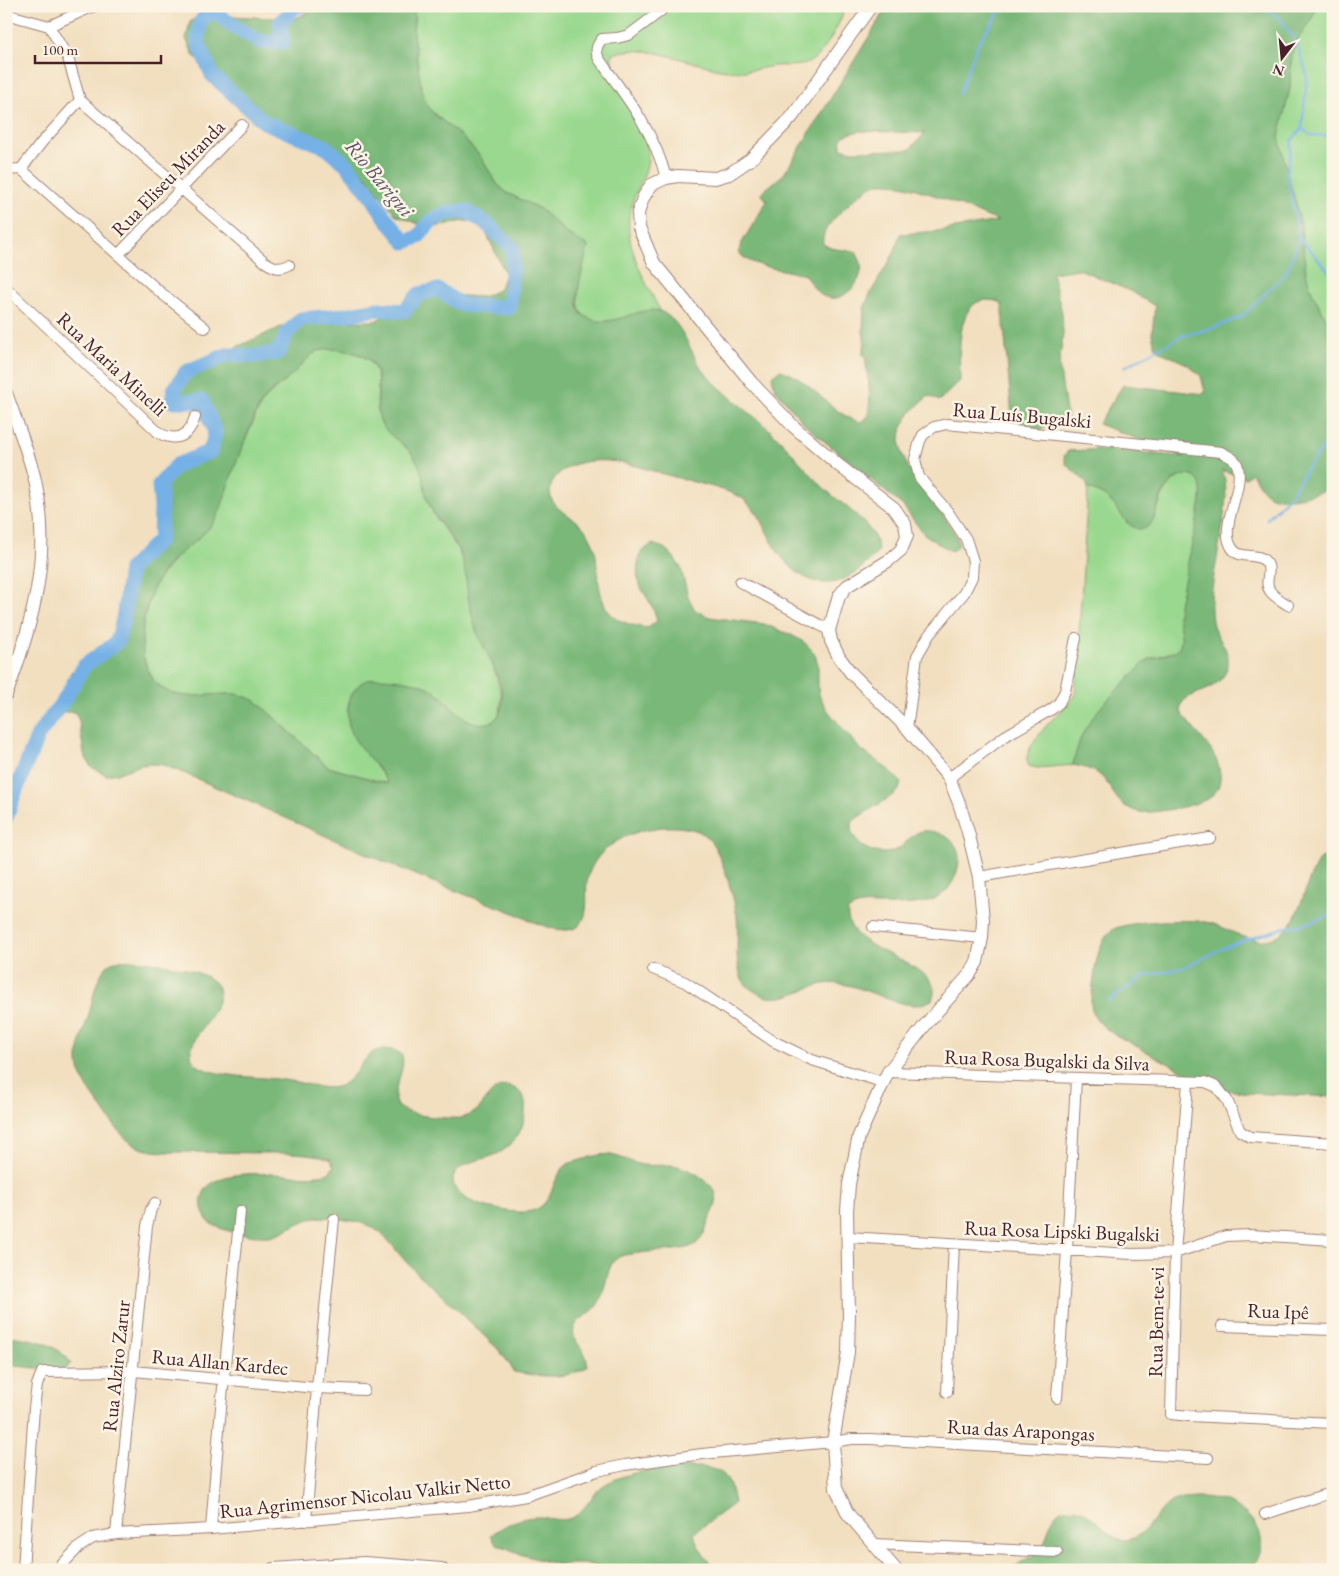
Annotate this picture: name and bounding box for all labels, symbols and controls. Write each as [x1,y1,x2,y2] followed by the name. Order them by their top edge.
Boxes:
[35,32,161,64] scale bar
[1256,32,1306,82] north arrow
[42,40,79,59] text: 100 m
[1270,60,1286,81] text: N
[106,114,230,242] street label: Rua Eliseu Miranda
[339,133,421,223] water label: Rio Barigui
[51,306,173,422] street label: Rua Maria Minelli
[952,396,1092,434] street label: Rua Luís Bugalski
[944,1043,1150,1077] street label: Rua Rosa Bugalski da Silva
[964,1215,1160,1247] street label: Rua Rosa Lipski Bugalski
[1142,1266,1170,1378] street label: Rua Bem-te-vi
[1247,1297,1310,1325] street label: Rua Ipê
[96,1299,136,1433] street label: Rua Alziro Zarur
[151,1343,289,1381] street label: Rua Allan Kardec
[947,1413,1095,1447] street label: Rua das Arapongas
[218,1468,512,1524] street label: Rua Agrimensor Nicolau Valkir Netto

